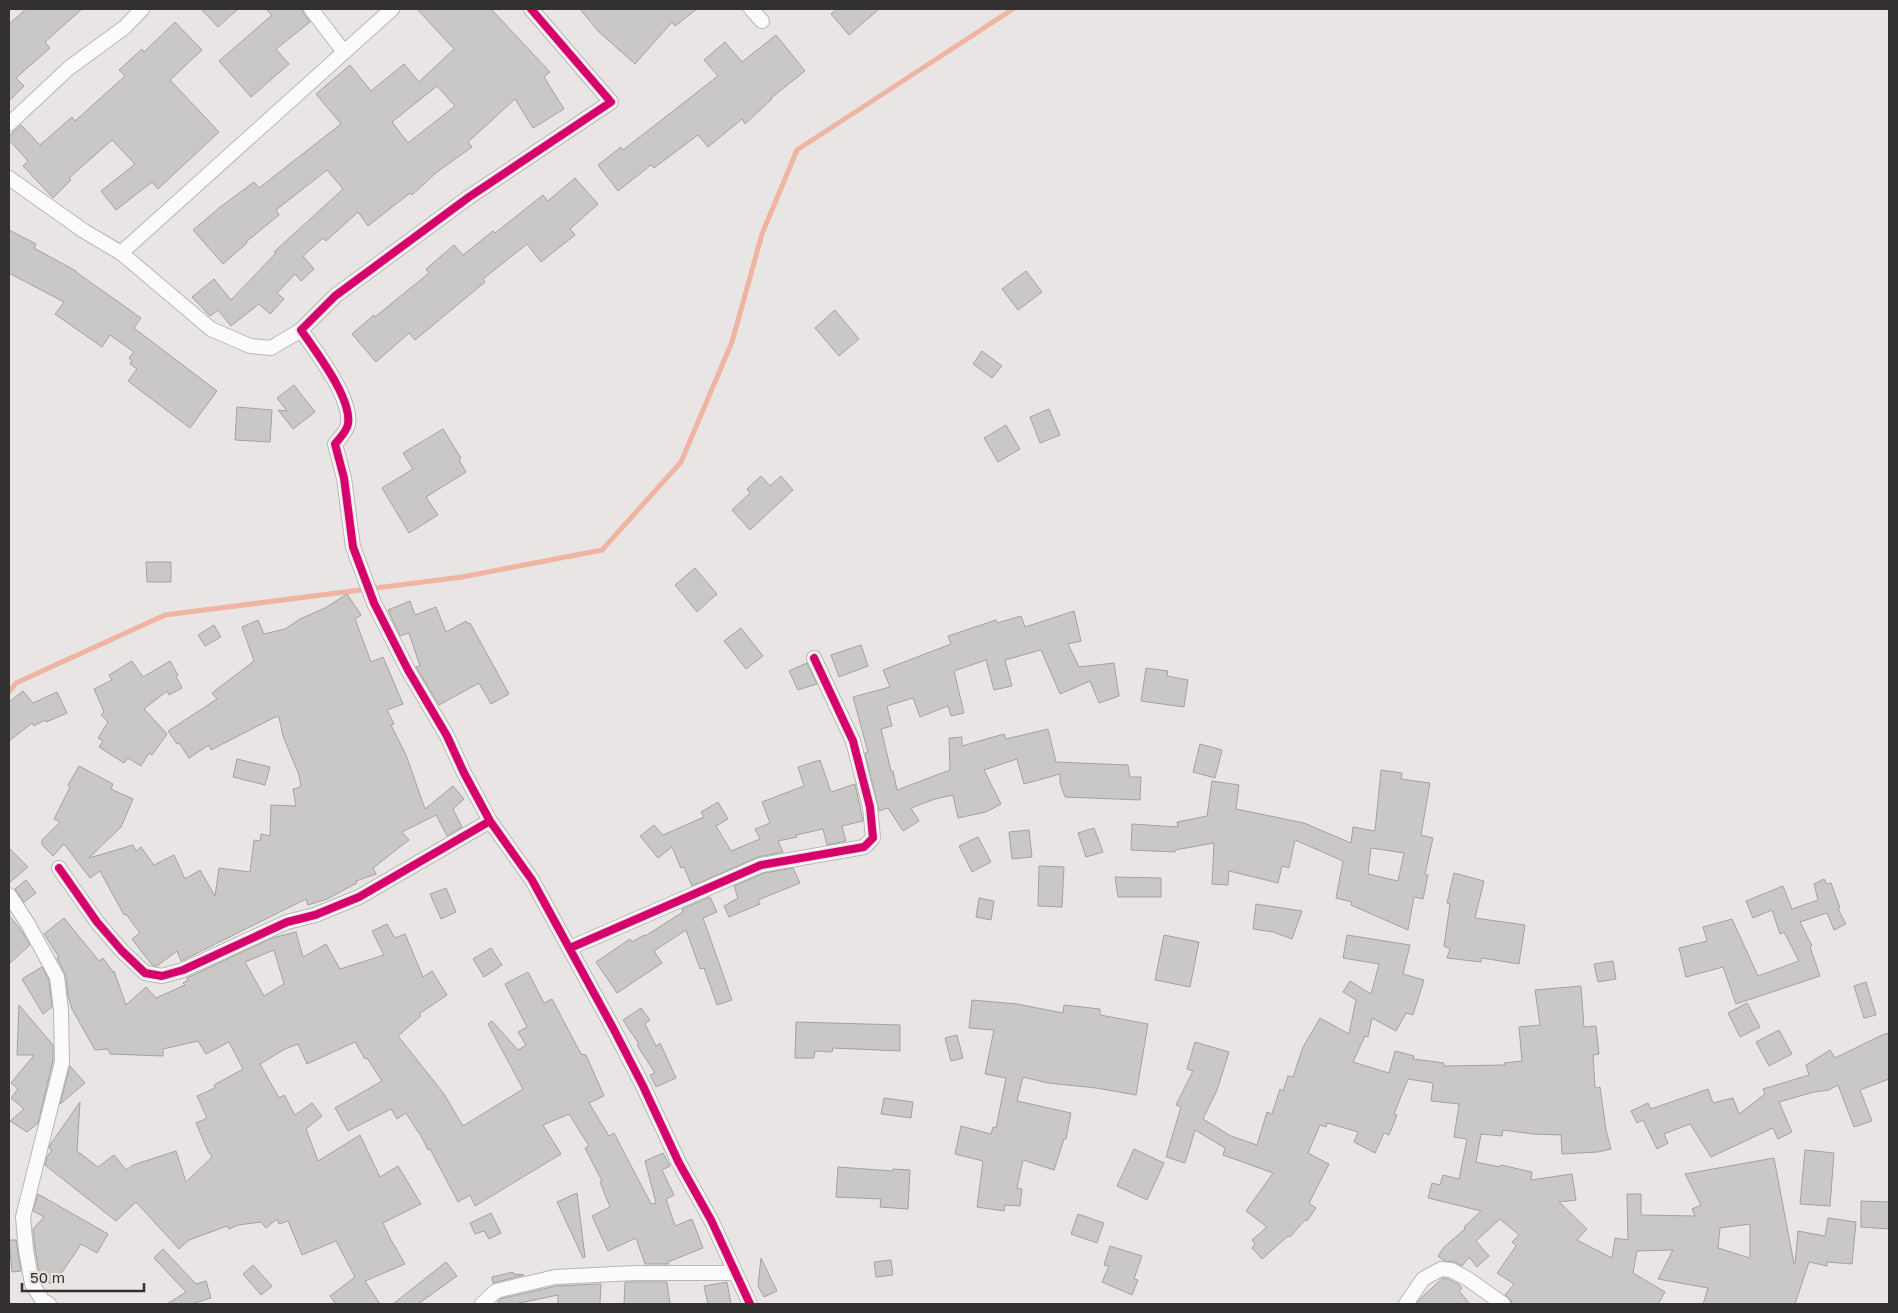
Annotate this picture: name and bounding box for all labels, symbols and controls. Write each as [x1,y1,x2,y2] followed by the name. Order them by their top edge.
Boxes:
[22,1260,145,1292] scale bar
[30,1268,65,1286] text: 50 m

